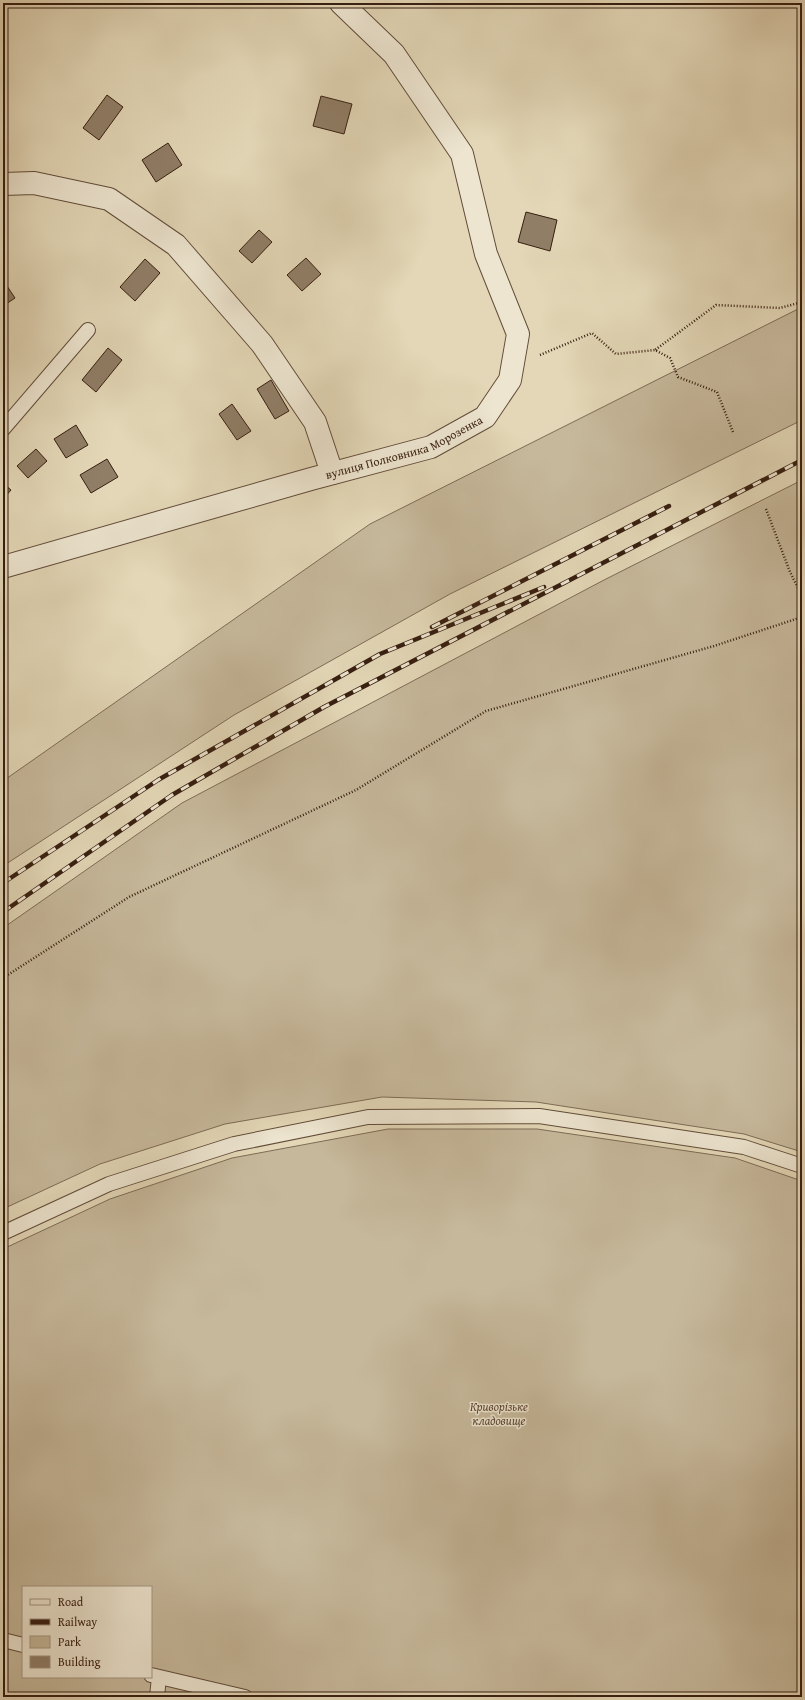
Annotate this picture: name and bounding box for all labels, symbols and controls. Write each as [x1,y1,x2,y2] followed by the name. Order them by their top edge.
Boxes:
[323,411,486,483] street label: вулиця Полковника Морозенка
[470,1398,528,1429] park label: Криворізьке кладовище
[22,1586,152,1678] legend
[58,1593,84,1610] text: Road
[58,1613,97,1630] text: Railway
[58,1633,82,1650] text: Park
[58,1653,101,1670] text: Building

